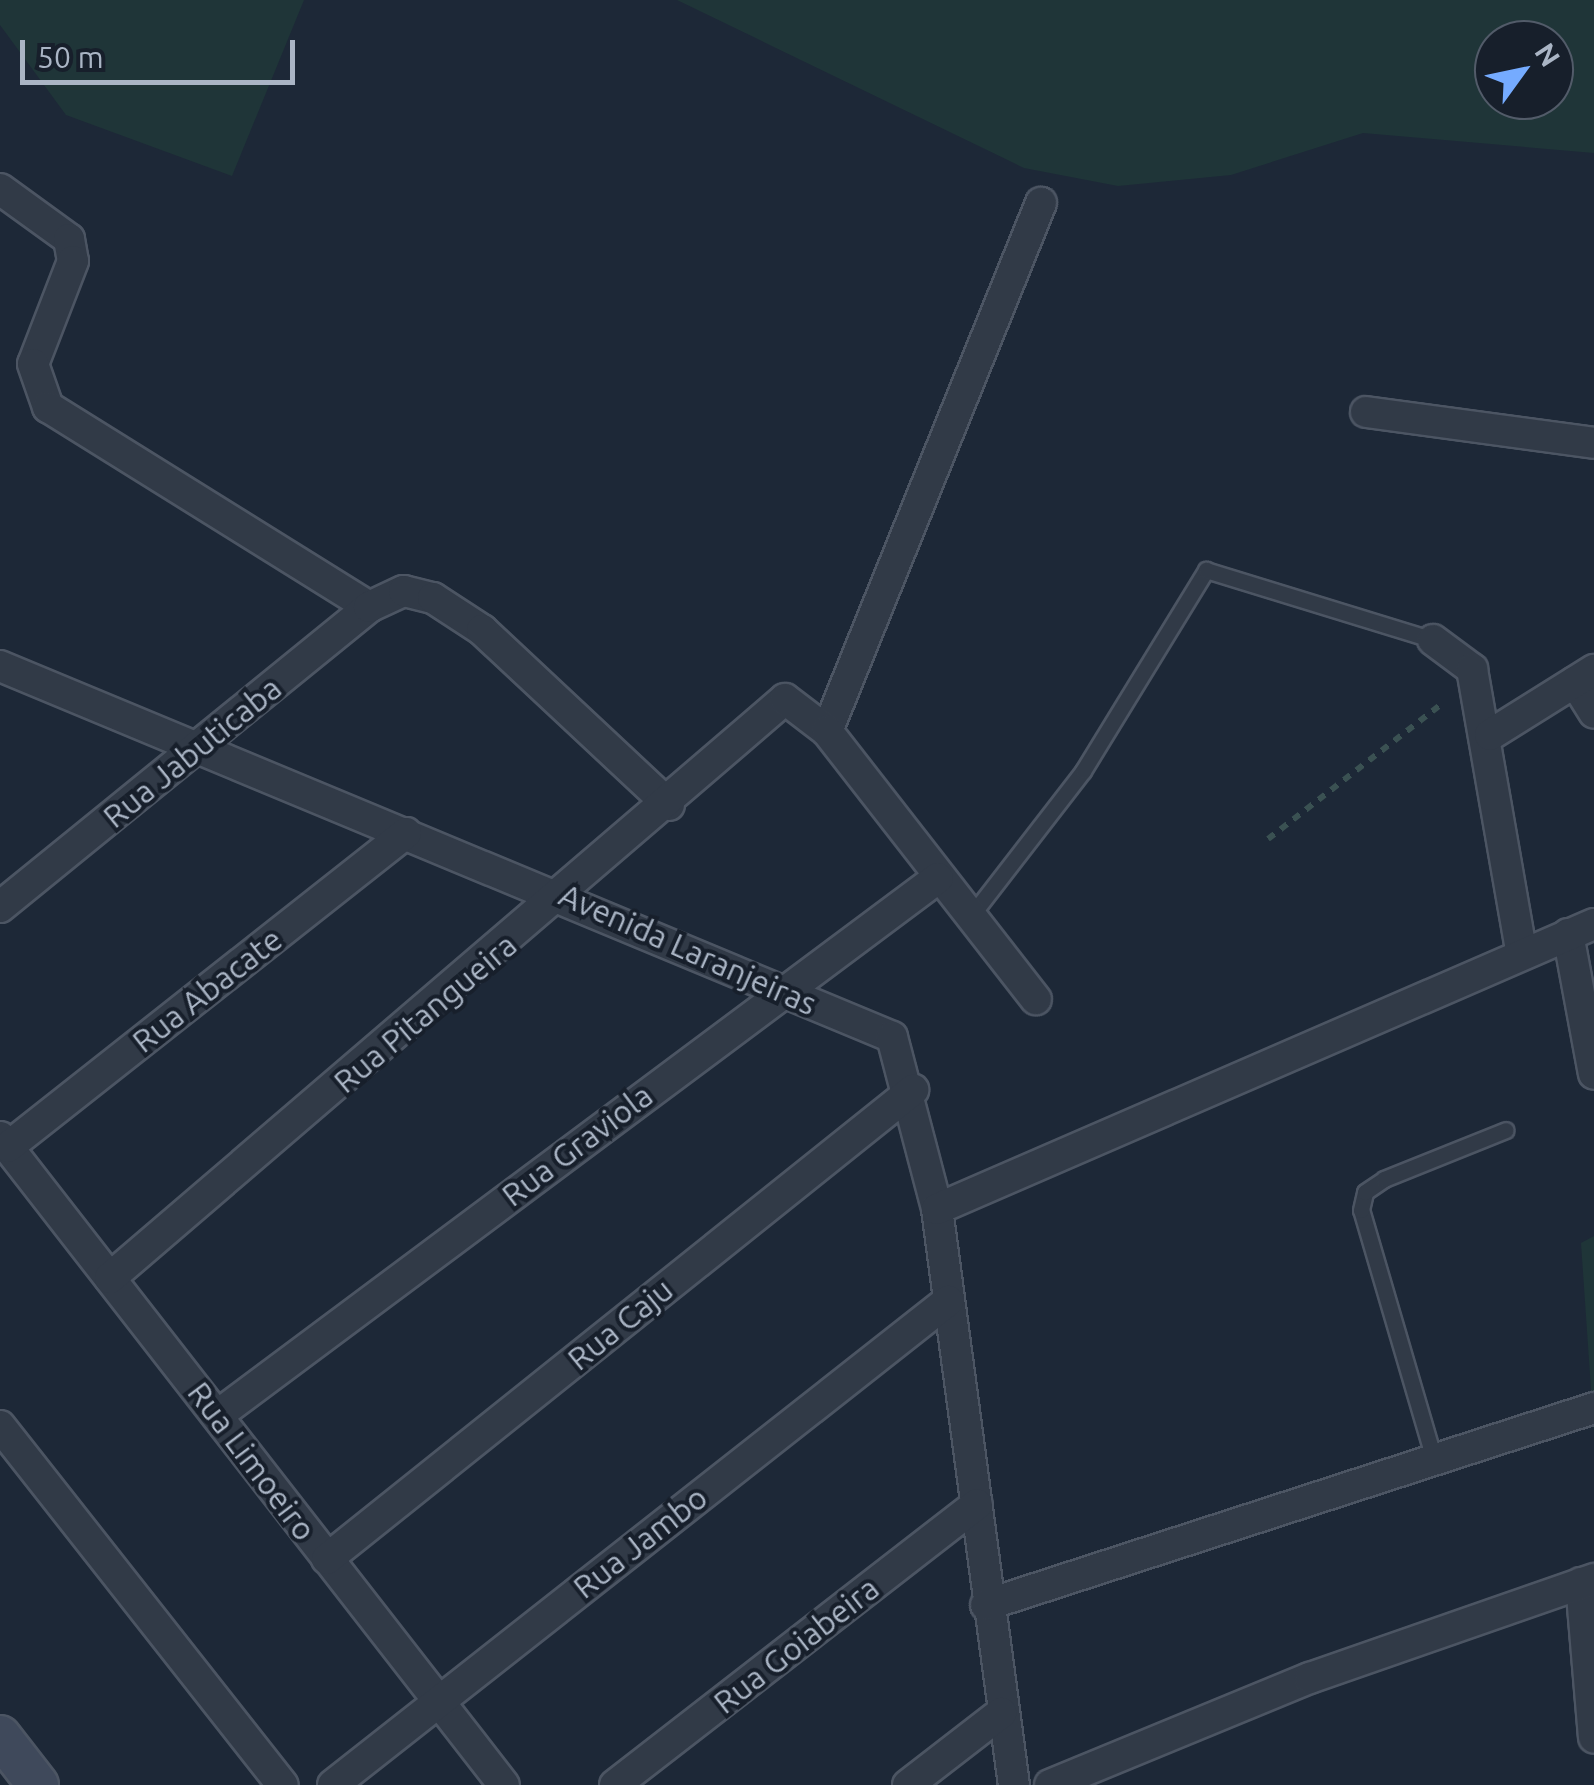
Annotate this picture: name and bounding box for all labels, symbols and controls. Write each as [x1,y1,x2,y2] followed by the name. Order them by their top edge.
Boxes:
[25,20,300,82] scale bar
[1474,20,1574,120] north arrow
[1529,37,1567,72] text: N
[37,40,104,74] text: 50 m
[95,669,289,835] street label: Rua Jabuticaba
[553,875,823,1023] street label: Avenida Laranjeiras
[125,920,289,1060] street label: Rua Abacate
[326,925,524,1101] street label: Rua Pitangueira
[494,1076,660,1214] street label: Rua Graviola
[560,1270,680,1378] street label: Rua Caju
[180,1374,324,1548] street label: Rua Limoeiro
[565,1478,715,1606] street label: Rua Jambo
[706,1569,886,1721] street label: Rua Goiabeira

